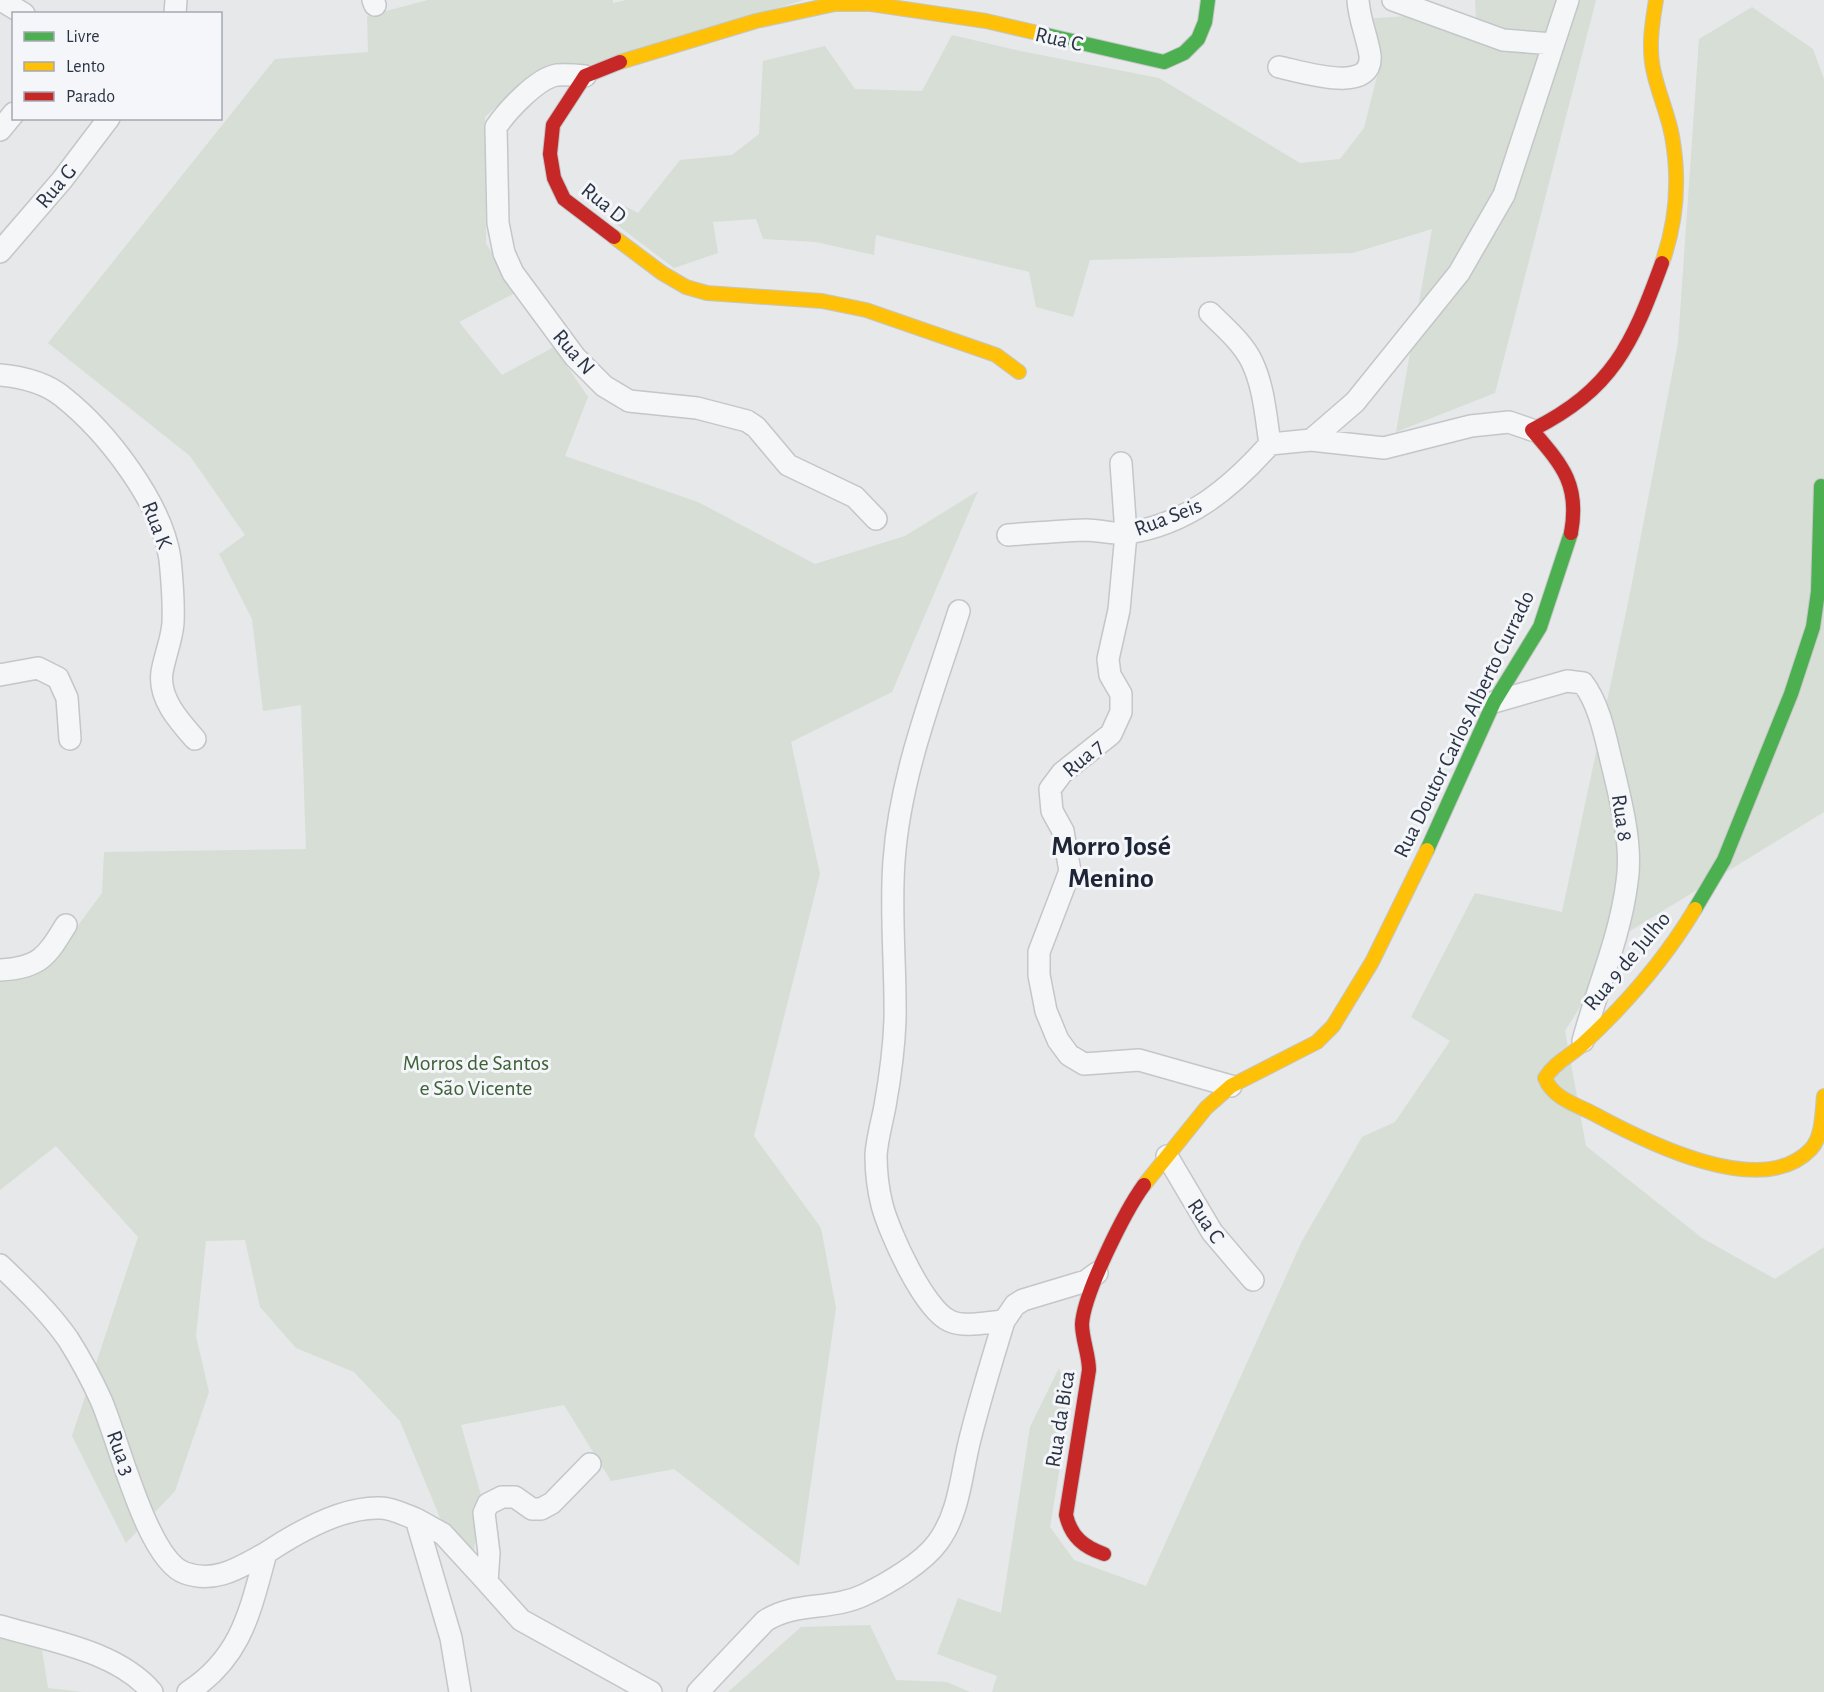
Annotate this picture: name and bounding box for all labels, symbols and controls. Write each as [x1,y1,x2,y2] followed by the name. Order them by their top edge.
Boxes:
[12,12,222,120] legend
[1033,23,1085,55] street label: Rua C
[66,28,100,46] text: Livre
[66,58,105,76] text: Lento
[66,88,115,106] text: Parado
[32,160,80,212] street label: Rua G
[577,178,631,228] street label: Rua D
[549,325,599,379] street label: Rua N
[1131,494,1205,540] street label: Rua Seis
[138,498,176,553] street label: Rua K
[1390,587,1538,861] street label: Rua Doutor Carlos Alberto Currado
[1058,735,1108,781] street label: Rua 7
[1608,793,1636,843] street label: Rua 8
[1051,833,1171,893] district label: Morro José Menino
[1580,907,1674,1015] street label: Rua 9 de Julho
[403,1052,549,1099] park label: Morros de Santos e São Vicente
[1183,1195,1229,1247] street label: Rua C
[1042,1369,1078,1469] street label: Rua da Bica
[103,1428,139,1478] street label: Rua 3

